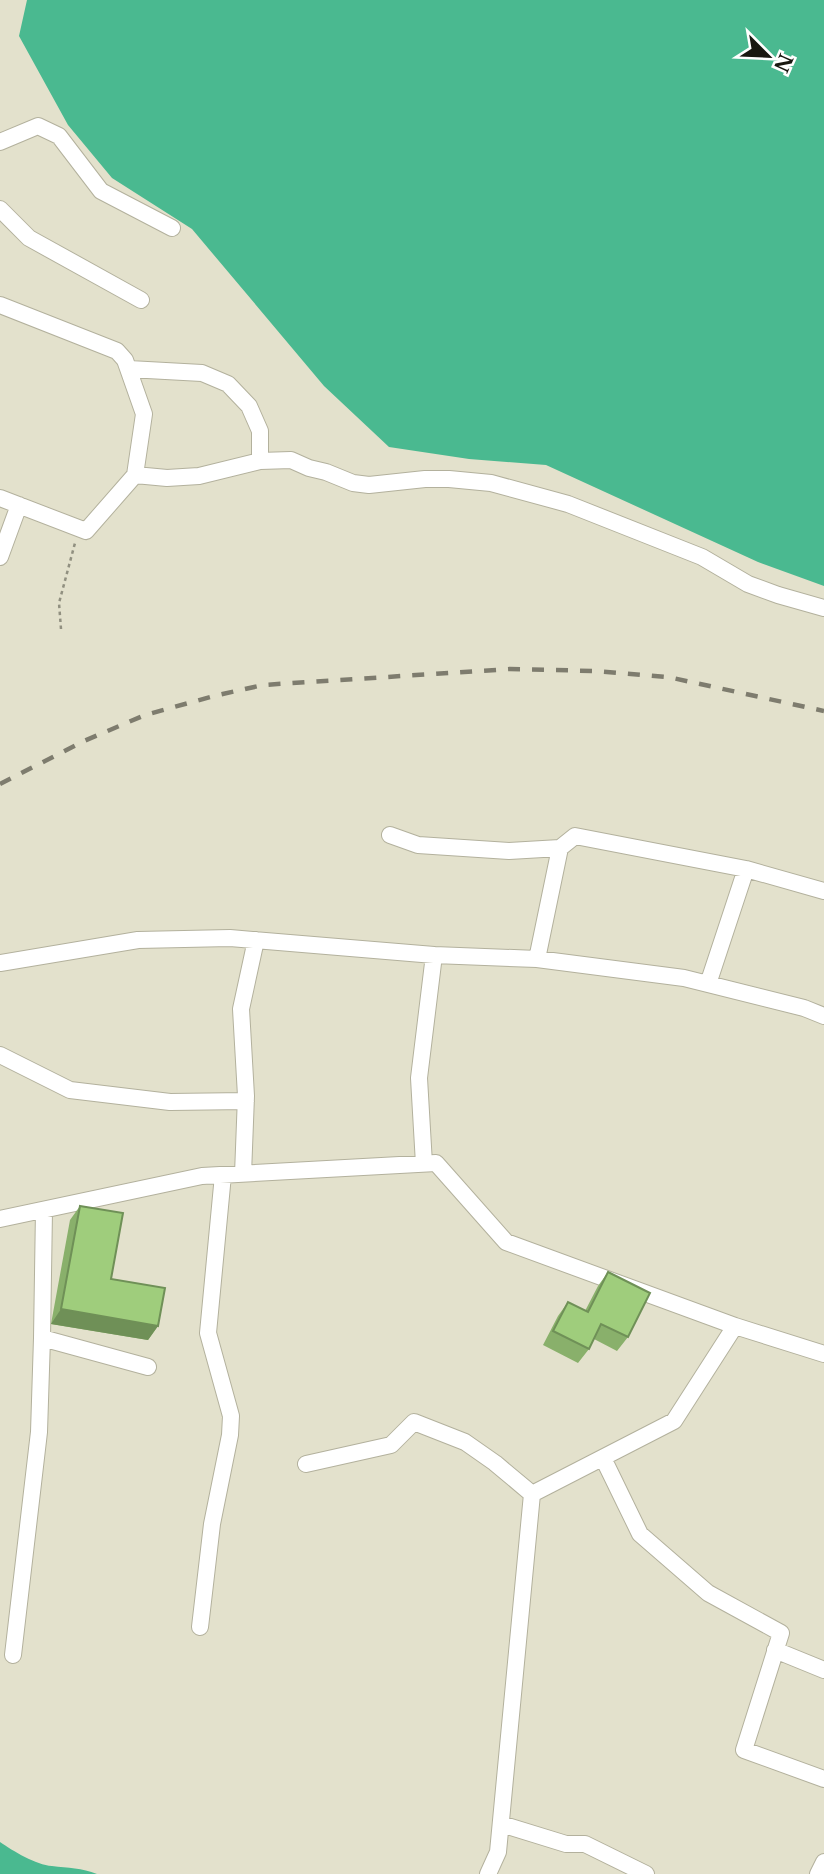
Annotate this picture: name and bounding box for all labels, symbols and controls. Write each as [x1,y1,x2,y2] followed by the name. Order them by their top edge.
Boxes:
[733,21,803,91] north arrow
[769,50,797,76] text: N

